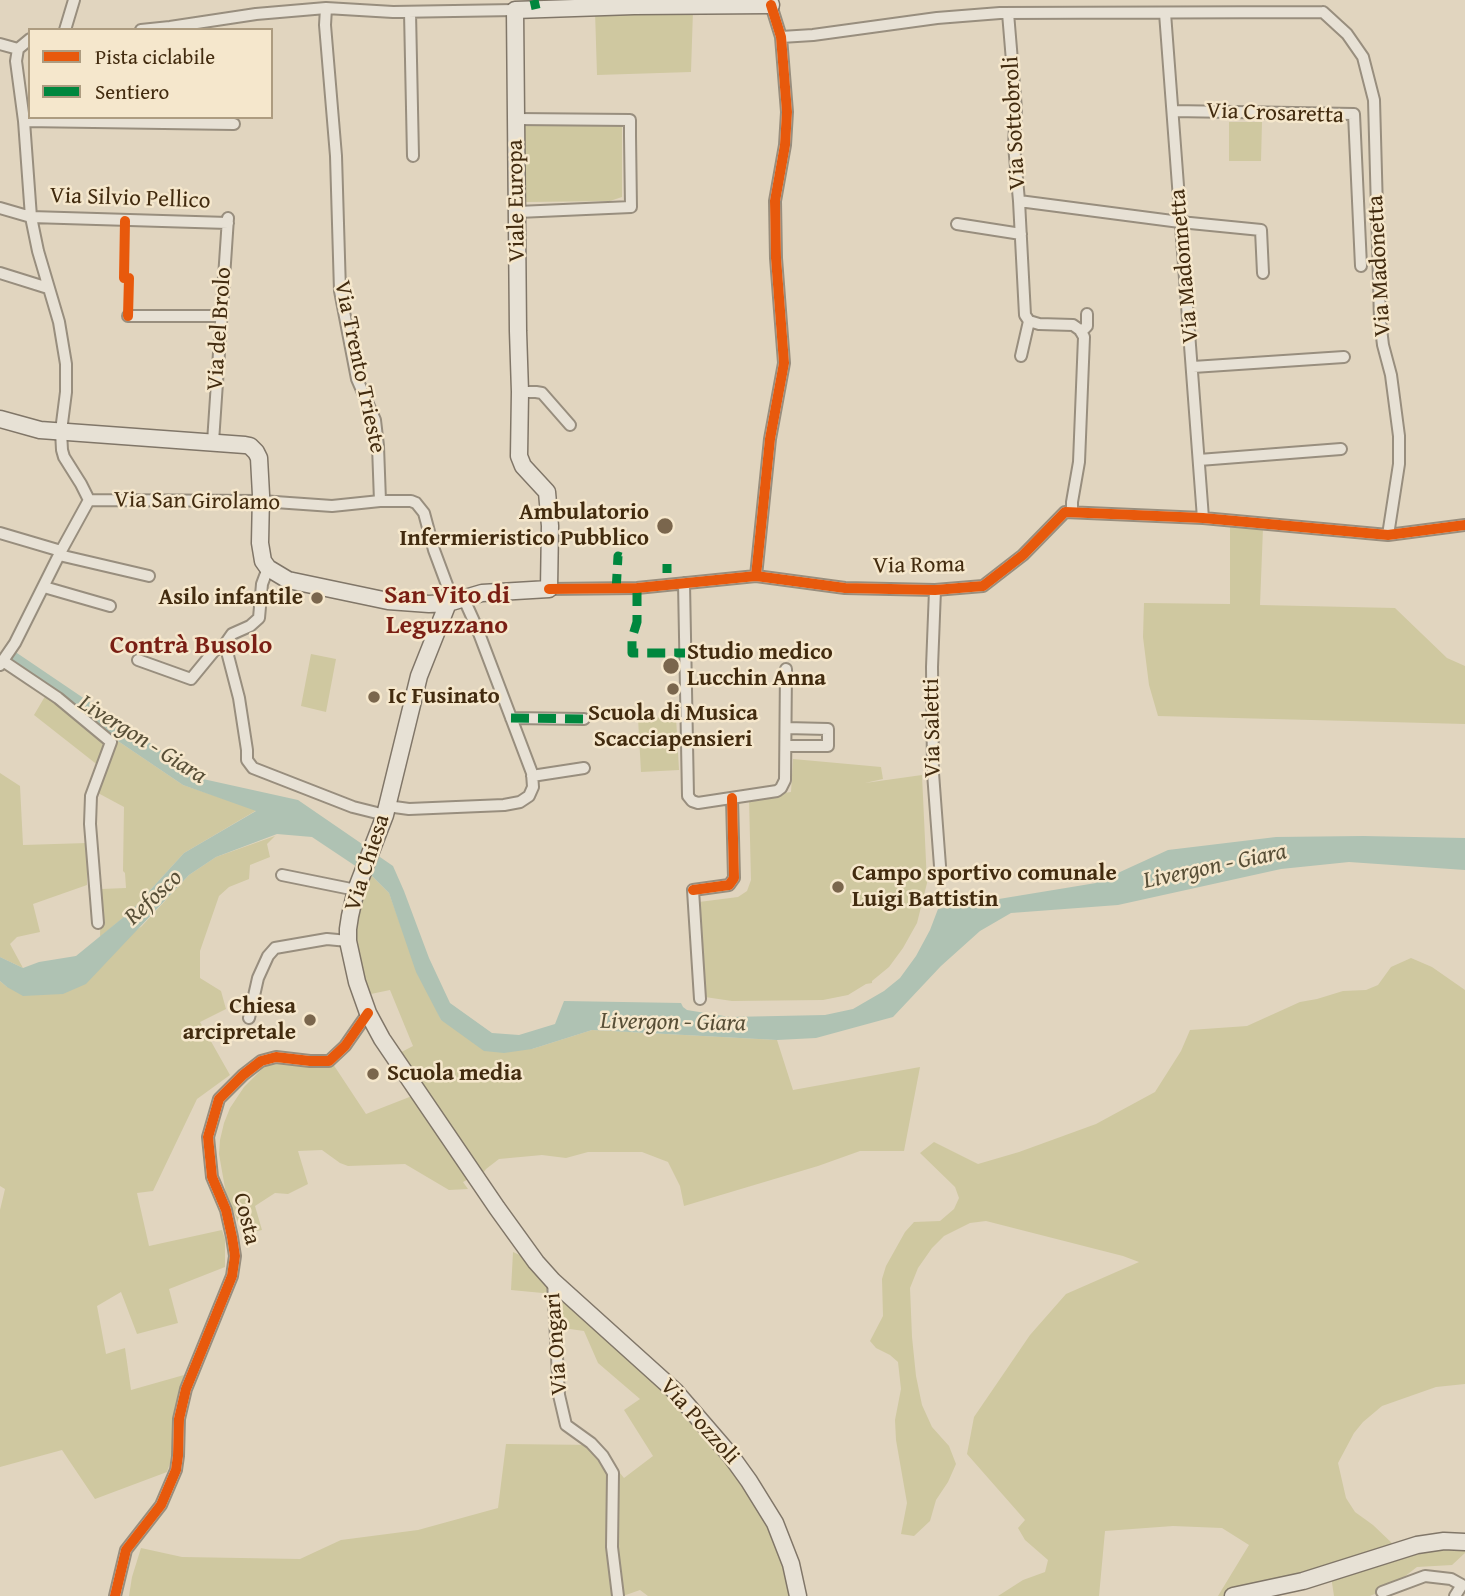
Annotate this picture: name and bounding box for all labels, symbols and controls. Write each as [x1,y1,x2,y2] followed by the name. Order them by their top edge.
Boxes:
[28,28,273,119] legend
[95,41,215,72] text: Pista ciclabile
[998,55,1032,191] street label: Via Sottobroli
[95,76,169,107] text: Sentiero
[1206,98,1344,130] street label: Via Crosaretta
[502,139,532,263] street label: Viale Europa
[49,182,211,216] street label: Via Silvio Pellico
[1165,188,1205,344] street label: Via Madonnetta
[1363,194,1397,338] street label: Via Madonetta
[202,266,238,392] street label: Via del Brolo
[327,278,391,456] street label: Via Trento Trieste
[114,487,280,517] street label: Via San Girolamo
[399,499,649,553] place label: Ambulatorio Infermieristico Pubblico
[655,516,675,536] marker: Ambulatorio Infermieristico Pubblico
[873,551,965,581] street label: Via Roma
[384,580,510,642] district label: San Vito di Leguzzano
[158,584,303,612] place label: Asilo infantile
[309,590,325,606] marker: Asilo infantile
[110,630,272,662] district label: Contrà Busolo
[687,639,833,693] place label: Studio medico Lucchin Anna
[661,656,681,676] marker: Studio medico Lucchin Anna
[918,678,948,778] street label: Via Saletti
[665,681,681,697] marker: Scuola di Musica Scacciapensieri
[388,683,500,711] place label: Ic Fusinato
[73,689,211,791] water label: Livergon - Giara
[366,689,382,705] marker: Ic Fusinato
[588,700,758,754] place label: Scuola di Musica Scacciapensieri
[339,811,397,915] street label: Via Chiesa
[1141,838,1289,896] water label: Livergon - Giara
[852,860,1117,914] place label: Campo sportivo comunale Luigi Battistin
[119,864,189,932] water label: Refosco
[830,879,846,895] marker: Campo sportivo comunale Luigi Battistin
[183,993,296,1047] place label: Chiesa arcipretale
[600,1007,746,1039] water label: Livergon - Giara
[302,1012,318,1028] marker: Chiesa arcipretale
[387,1060,522,1088] place label: Scuola media
[365,1066,381,1082] marker: Scuola media
[226,1190,266,1248] street label: Costa
[540,1292,574,1396] street label: Via Ongari
[653,1373,745,1471] street label: Via Pozzoli

